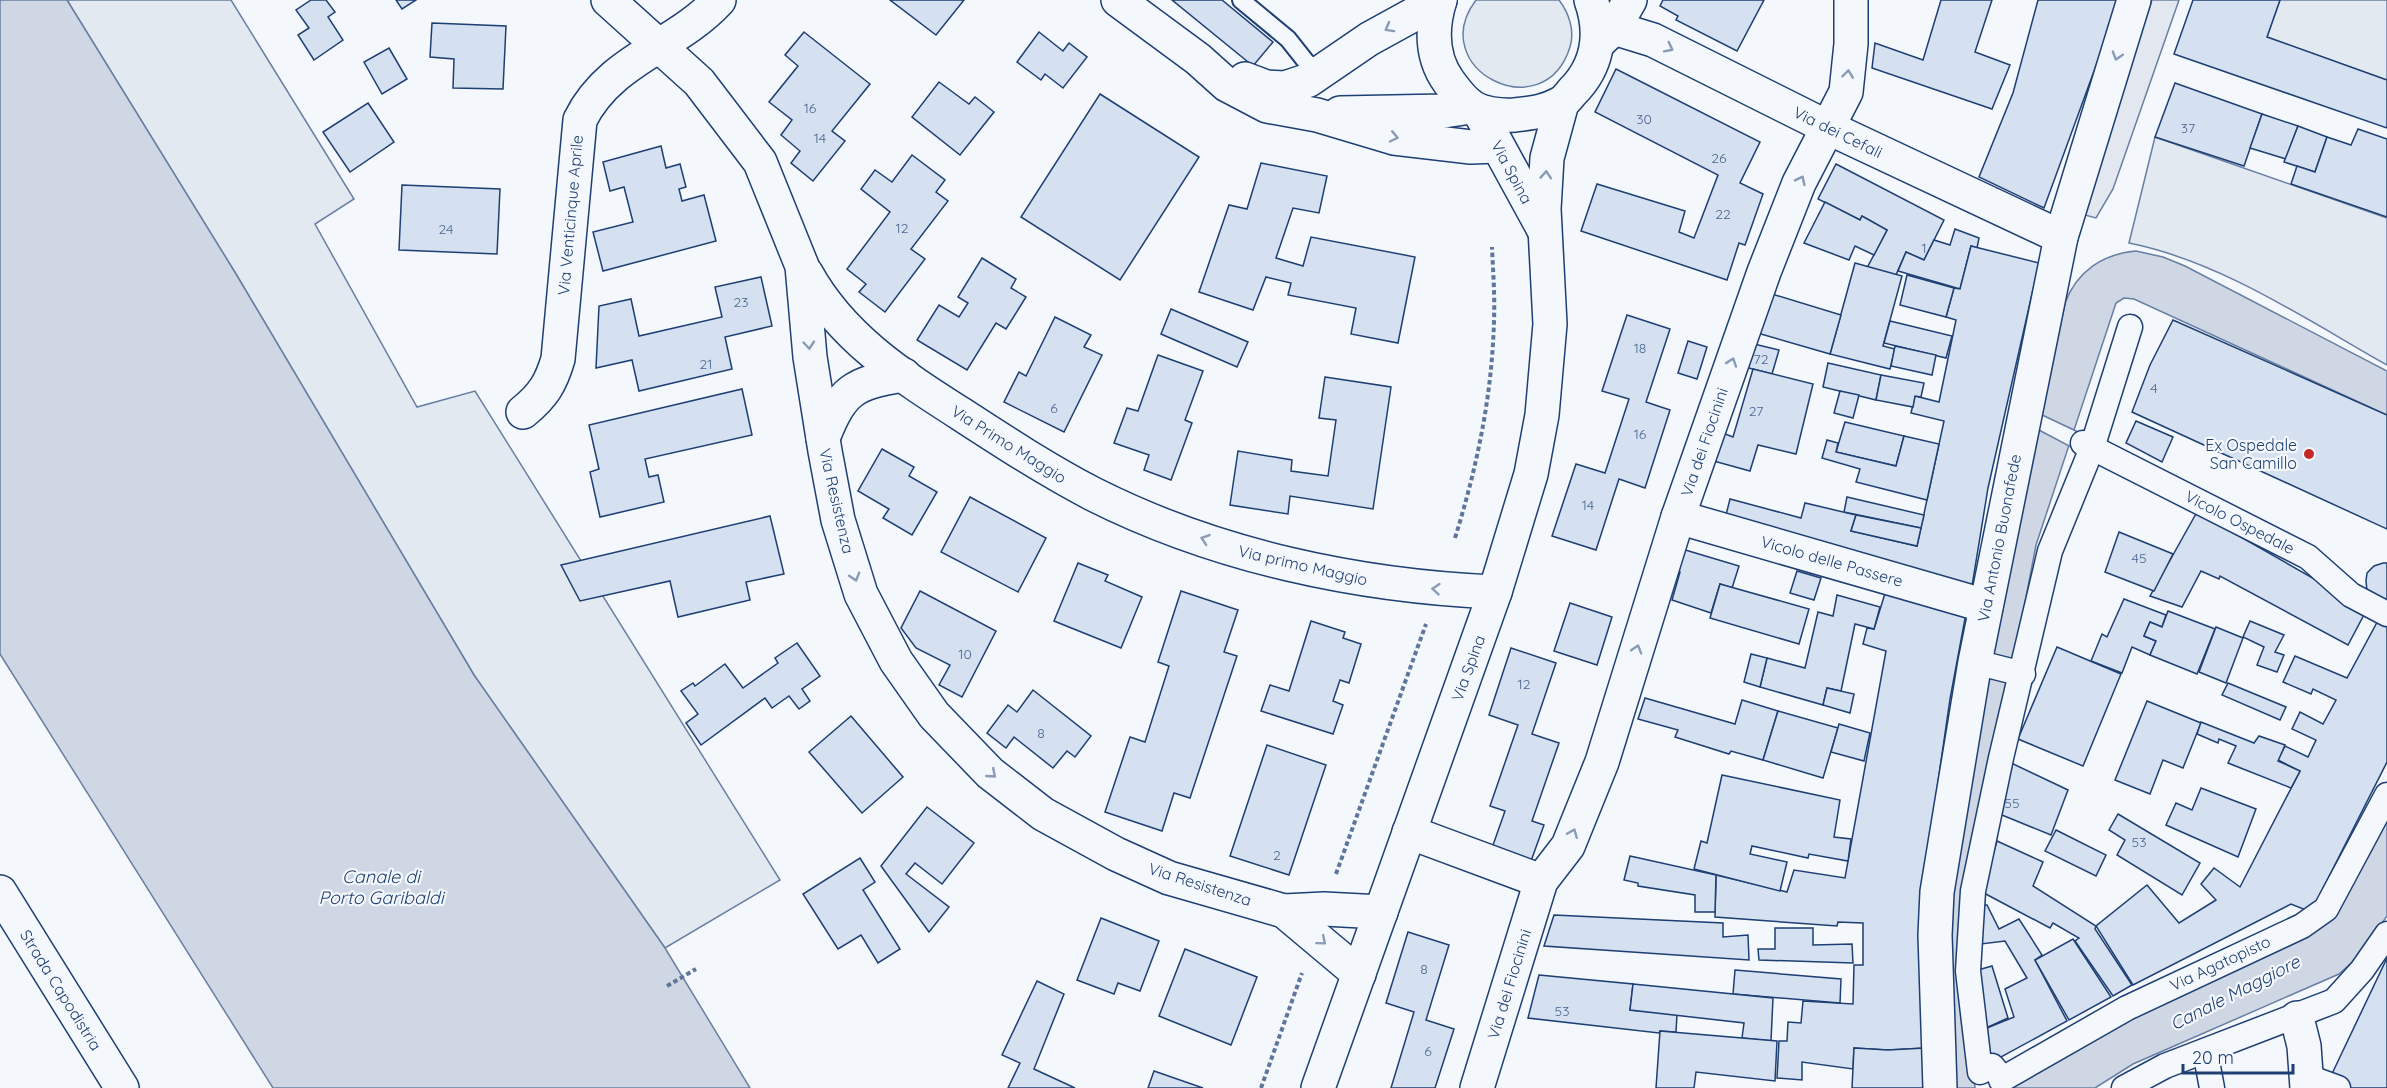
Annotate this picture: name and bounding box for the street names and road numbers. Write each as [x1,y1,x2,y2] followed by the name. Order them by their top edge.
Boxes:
[1790,102,1886,162] street label: Via dei Cefali
[553,134,587,296] street label: Via Venticinque Aprile
[1487,137,1537,207] street label: Via Spina
[1676,385,1732,499] street label: Via dei Fiocinini
[948,401,1070,487] street label: Via Primo Maggio
[815,447,859,555] street label: Via Resistenza
[1973,452,2025,624] street label: Via Antonio Buonafede
[2182,486,2298,558] street label: Vicolo Ospedale
[1759,531,1905,591] street label: Vicolo delle Passere
[1236,540,1370,590] street label: Via primo Maggio
[1447,632,1489,704] street label: Via Spina
[1146,858,1254,910] street label: Via Resistenza
[16,926,106,1054] street label: Strada Capodistria
[1483,927,1535,1041] street label: Via dei Fiocinini
[2167,931,2273,995] street label: Via Agatopisto

